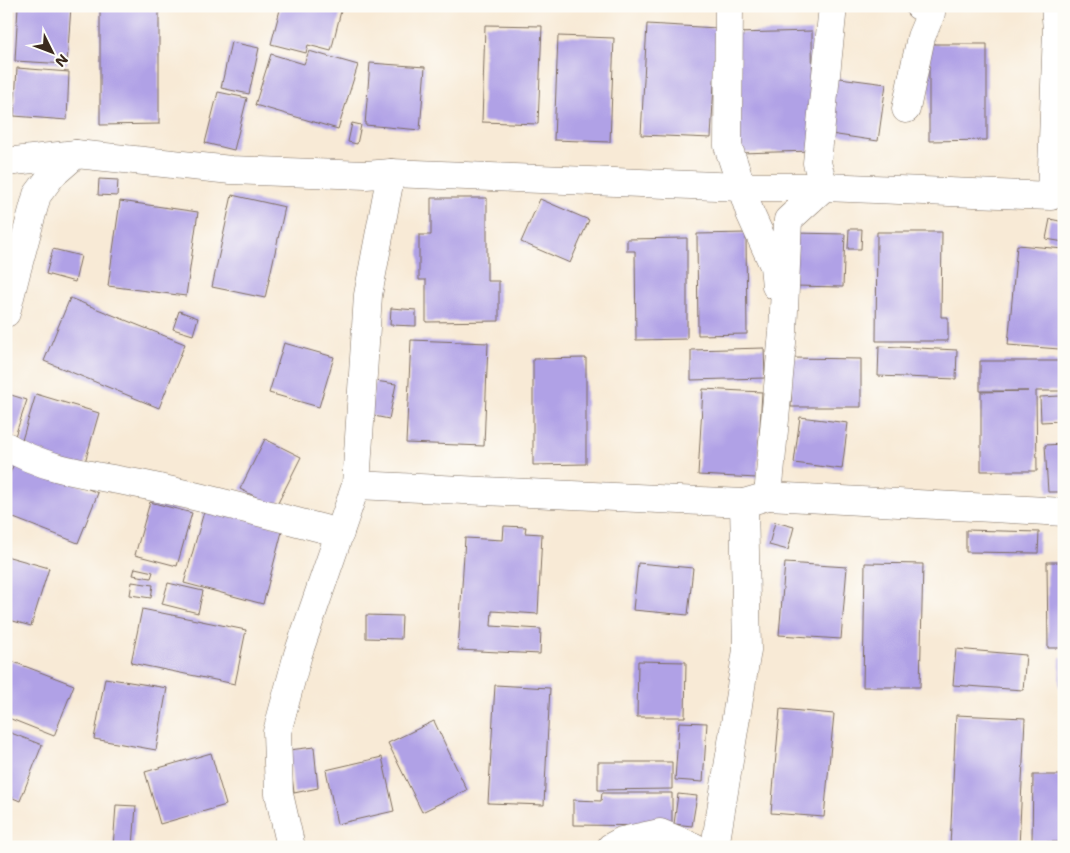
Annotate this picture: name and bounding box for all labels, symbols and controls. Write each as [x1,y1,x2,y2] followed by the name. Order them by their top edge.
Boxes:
[28,28,78,78] north arrow
[51,51,72,71] text: N

